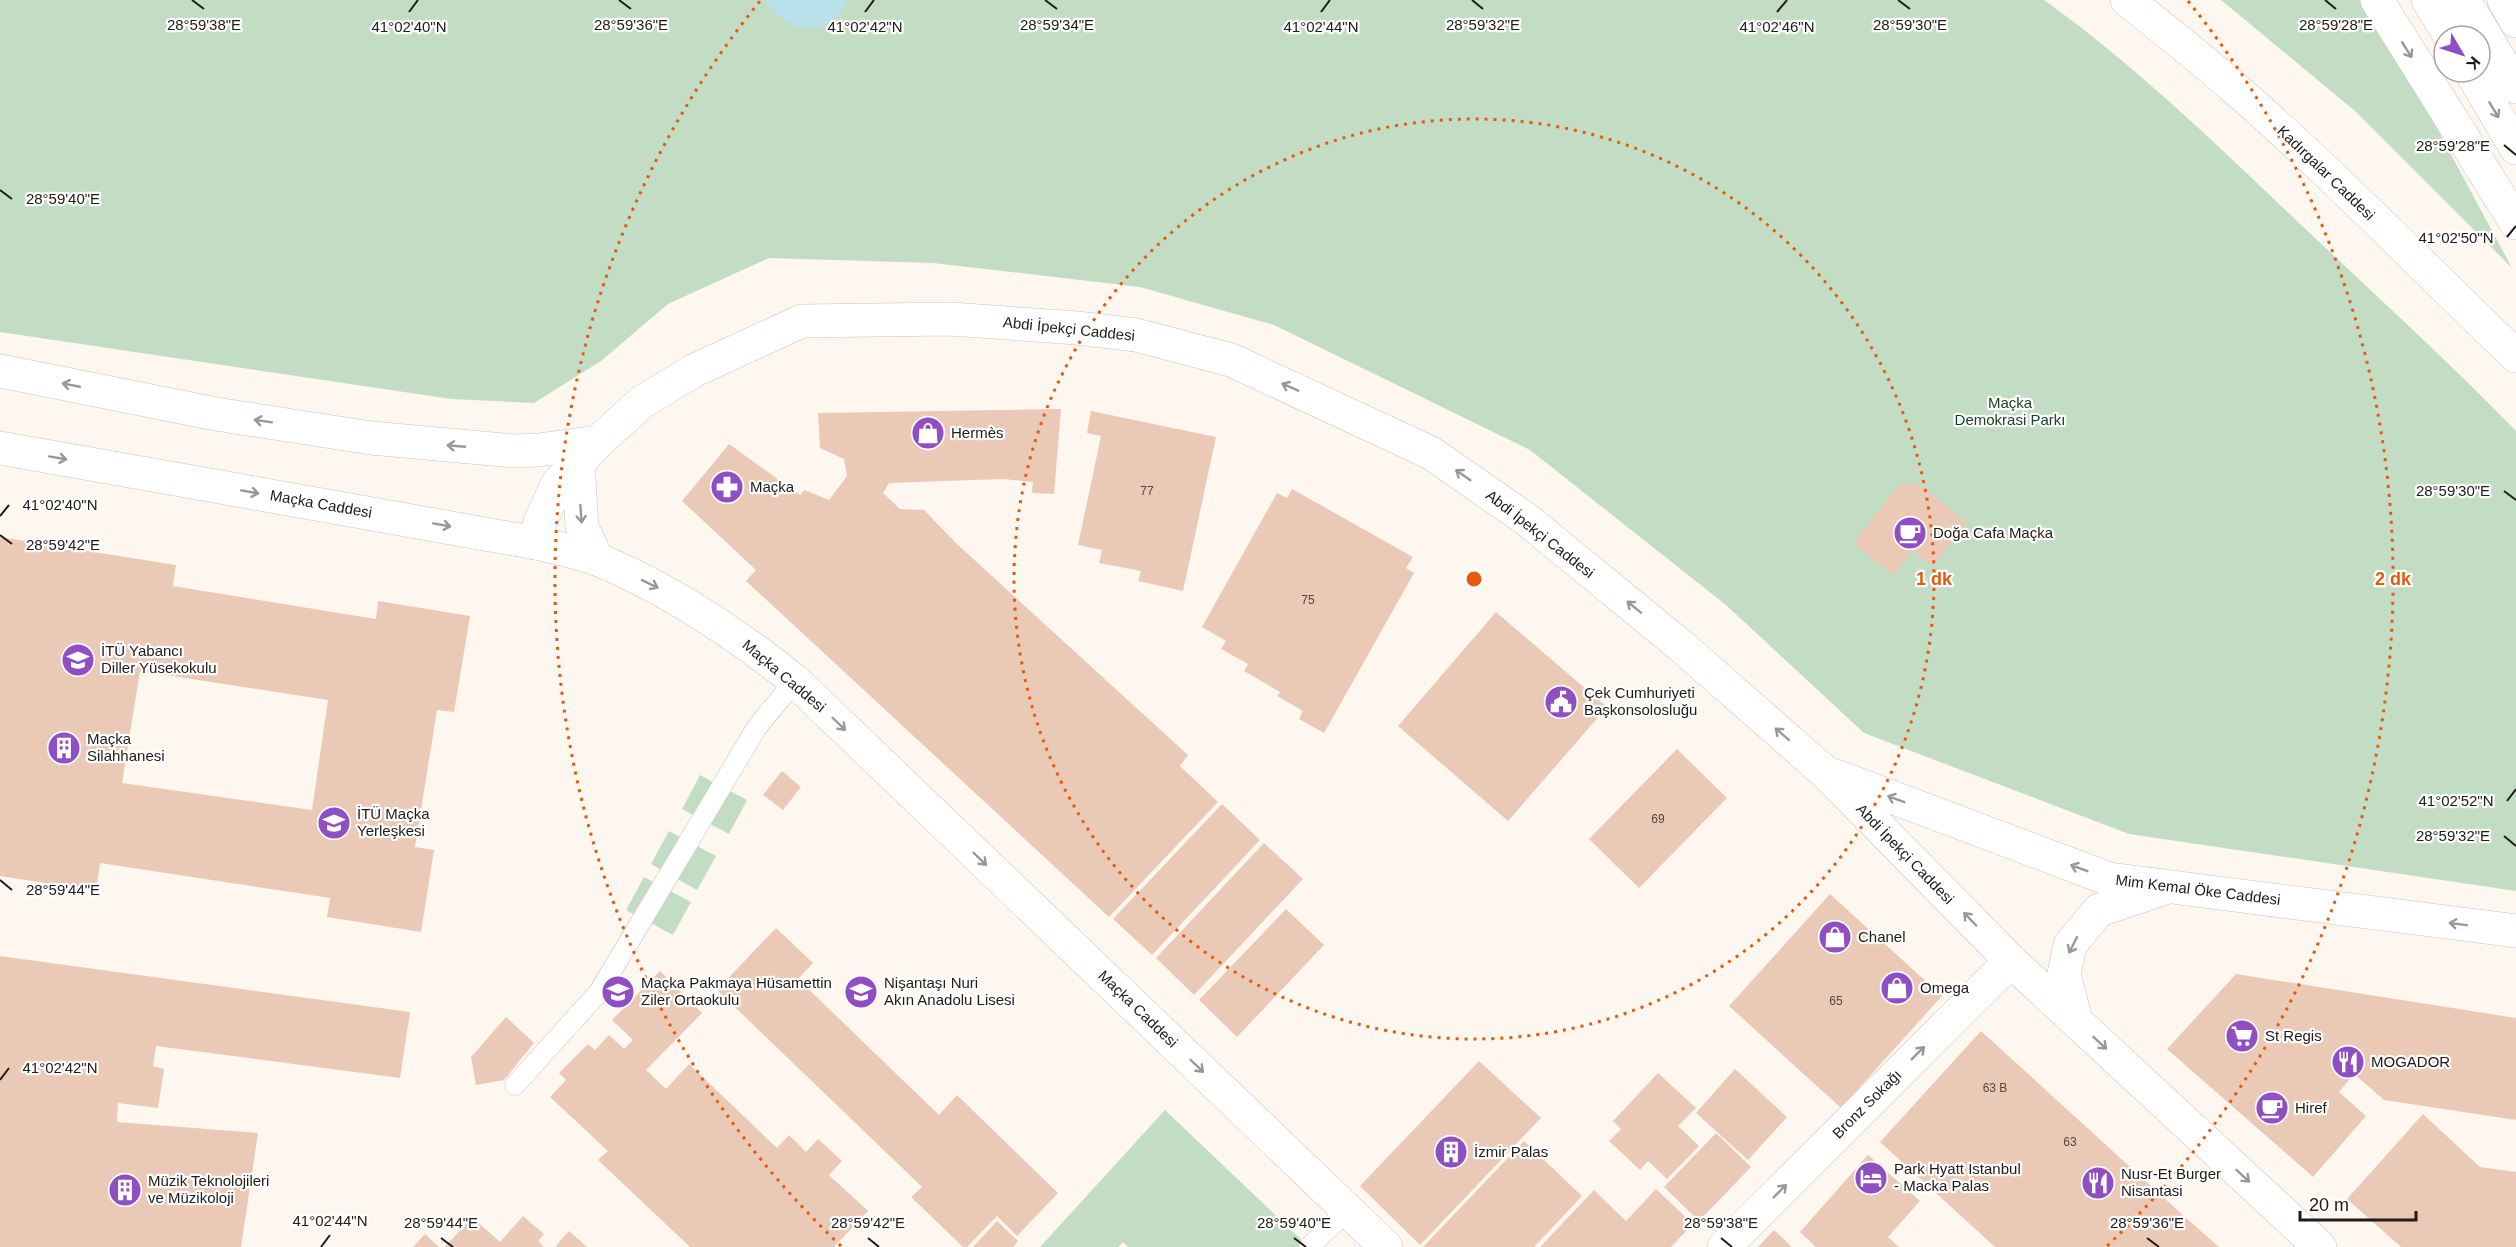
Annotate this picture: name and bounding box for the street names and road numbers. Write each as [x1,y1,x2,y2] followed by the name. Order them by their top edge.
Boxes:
[2274,122,2378,223] street label: Kadırgalar Caddesi
[1002,313,1136,344] street label: Abdi İpekçi Caddesi
[269,486,373,521] street label: Maçka Caddesi
[1483,486,1598,581] street label: Abdi İpekçi Caddesi
[739,636,829,715] street label: Maçka Caddesi
[1853,800,1958,907] street label: Abdi İpekçi Caddesi
[2115,871,2281,908] street label: Mim Kemal Öke Caddesi
[1095,967,1181,1051] street label: Maçka Caddesi
[1829,1066,1904,1141] street label: Bronz Sokağı

